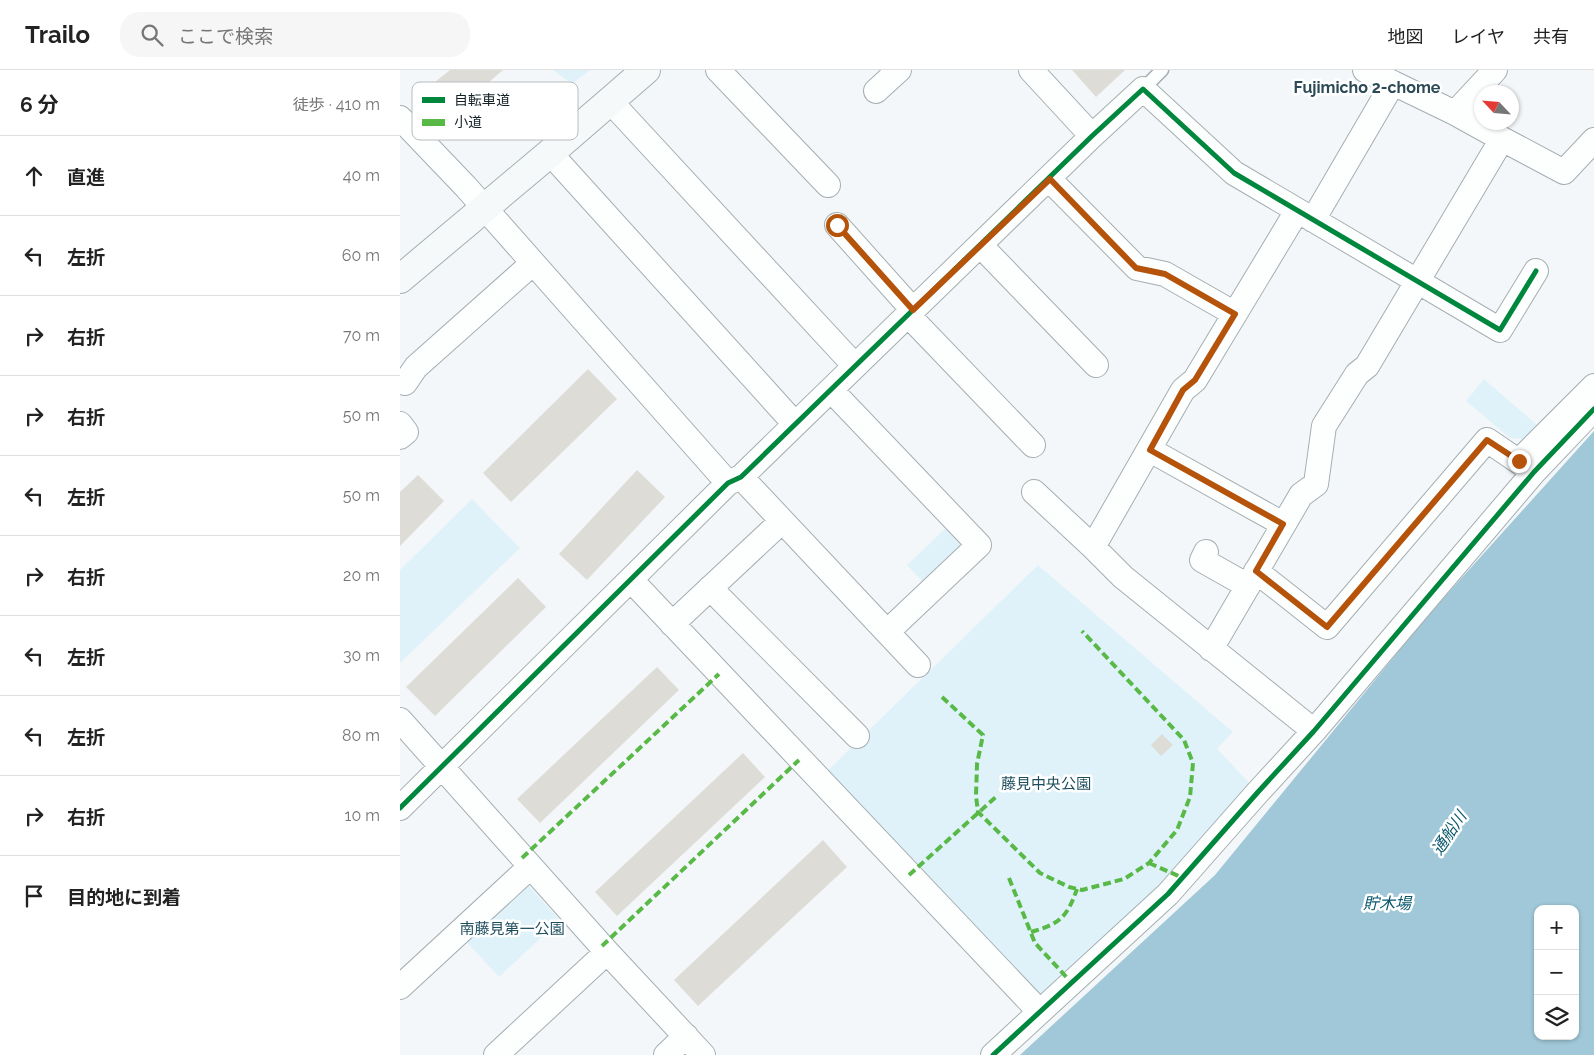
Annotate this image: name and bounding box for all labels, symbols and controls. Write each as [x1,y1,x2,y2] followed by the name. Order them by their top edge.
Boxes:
[120,12,470,57] search box
[25,20,90,49] text: Trailo
[138,21,166,49] icon: search
[178,25,273,47] text: ここで検索
[1388,26,1424,47] text: 地図
[1452,26,1505,47] text: レイヤ
[1533,26,1569,47] text: 共有
[1294,78,1441,97] district label: Fujimicho 2-chome
[412,82,578,140] legend
[1474,85,1519,130] north arrow
[20,92,59,117] text: 6 分
[454,92,510,108] text: 自転車道
[293,95,380,114] text: 徒歩 · 410 m
[454,114,482,130] text: 小道
[20,162,48,190] icon: ahead
[67,166,105,188] text: 直進
[343,166,380,185] text: 40 m
[826,214,849,237] route start
[20,242,48,270] icon: left
[67,246,105,268] text: 左折
[342,246,380,265] text: 60 m
[20,322,48,350] icon: right
[67,326,105,348] text: 右折
[343,326,380,345] text: 70 m
[20,402,48,430] icon: right
[67,406,105,428] text: 右折
[343,406,380,425] text: 50 m
[1508,450,1531,473] route end
[20,482,48,510] icon: left
[67,486,105,508] text: 左折
[343,486,380,505] text: 50 m
[20,562,48,590] icon: right
[67,566,105,588] text: 右折
[343,566,380,585] text: 20 m
[20,642,48,670] icon: left
[67,646,105,668] text: 左折
[343,646,380,665] text: 30 m
[20,722,48,750] icon: left
[67,726,105,748] text: 左折
[342,726,380,745] text: 80 m
[1001,775,1091,793] park label: 藤見中央公園
[20,802,48,830] icon: right
[67,806,105,828] text: 右折
[345,806,380,825] text: 10 m
[1428,806,1471,858] water label: 通船川
[20,882,48,910] icon: arrive
[67,886,181,908] text: 目的地に到着
[1363,894,1413,913] water label: 貯木場
[1534,905,1579,1040] map controls
[1534,905,1579,950] button: +
[459,920,565,938] park label: 南藤見第一公園
[1534,950,1579,995] button: −
[1534,995,1579,1040] button: layers

